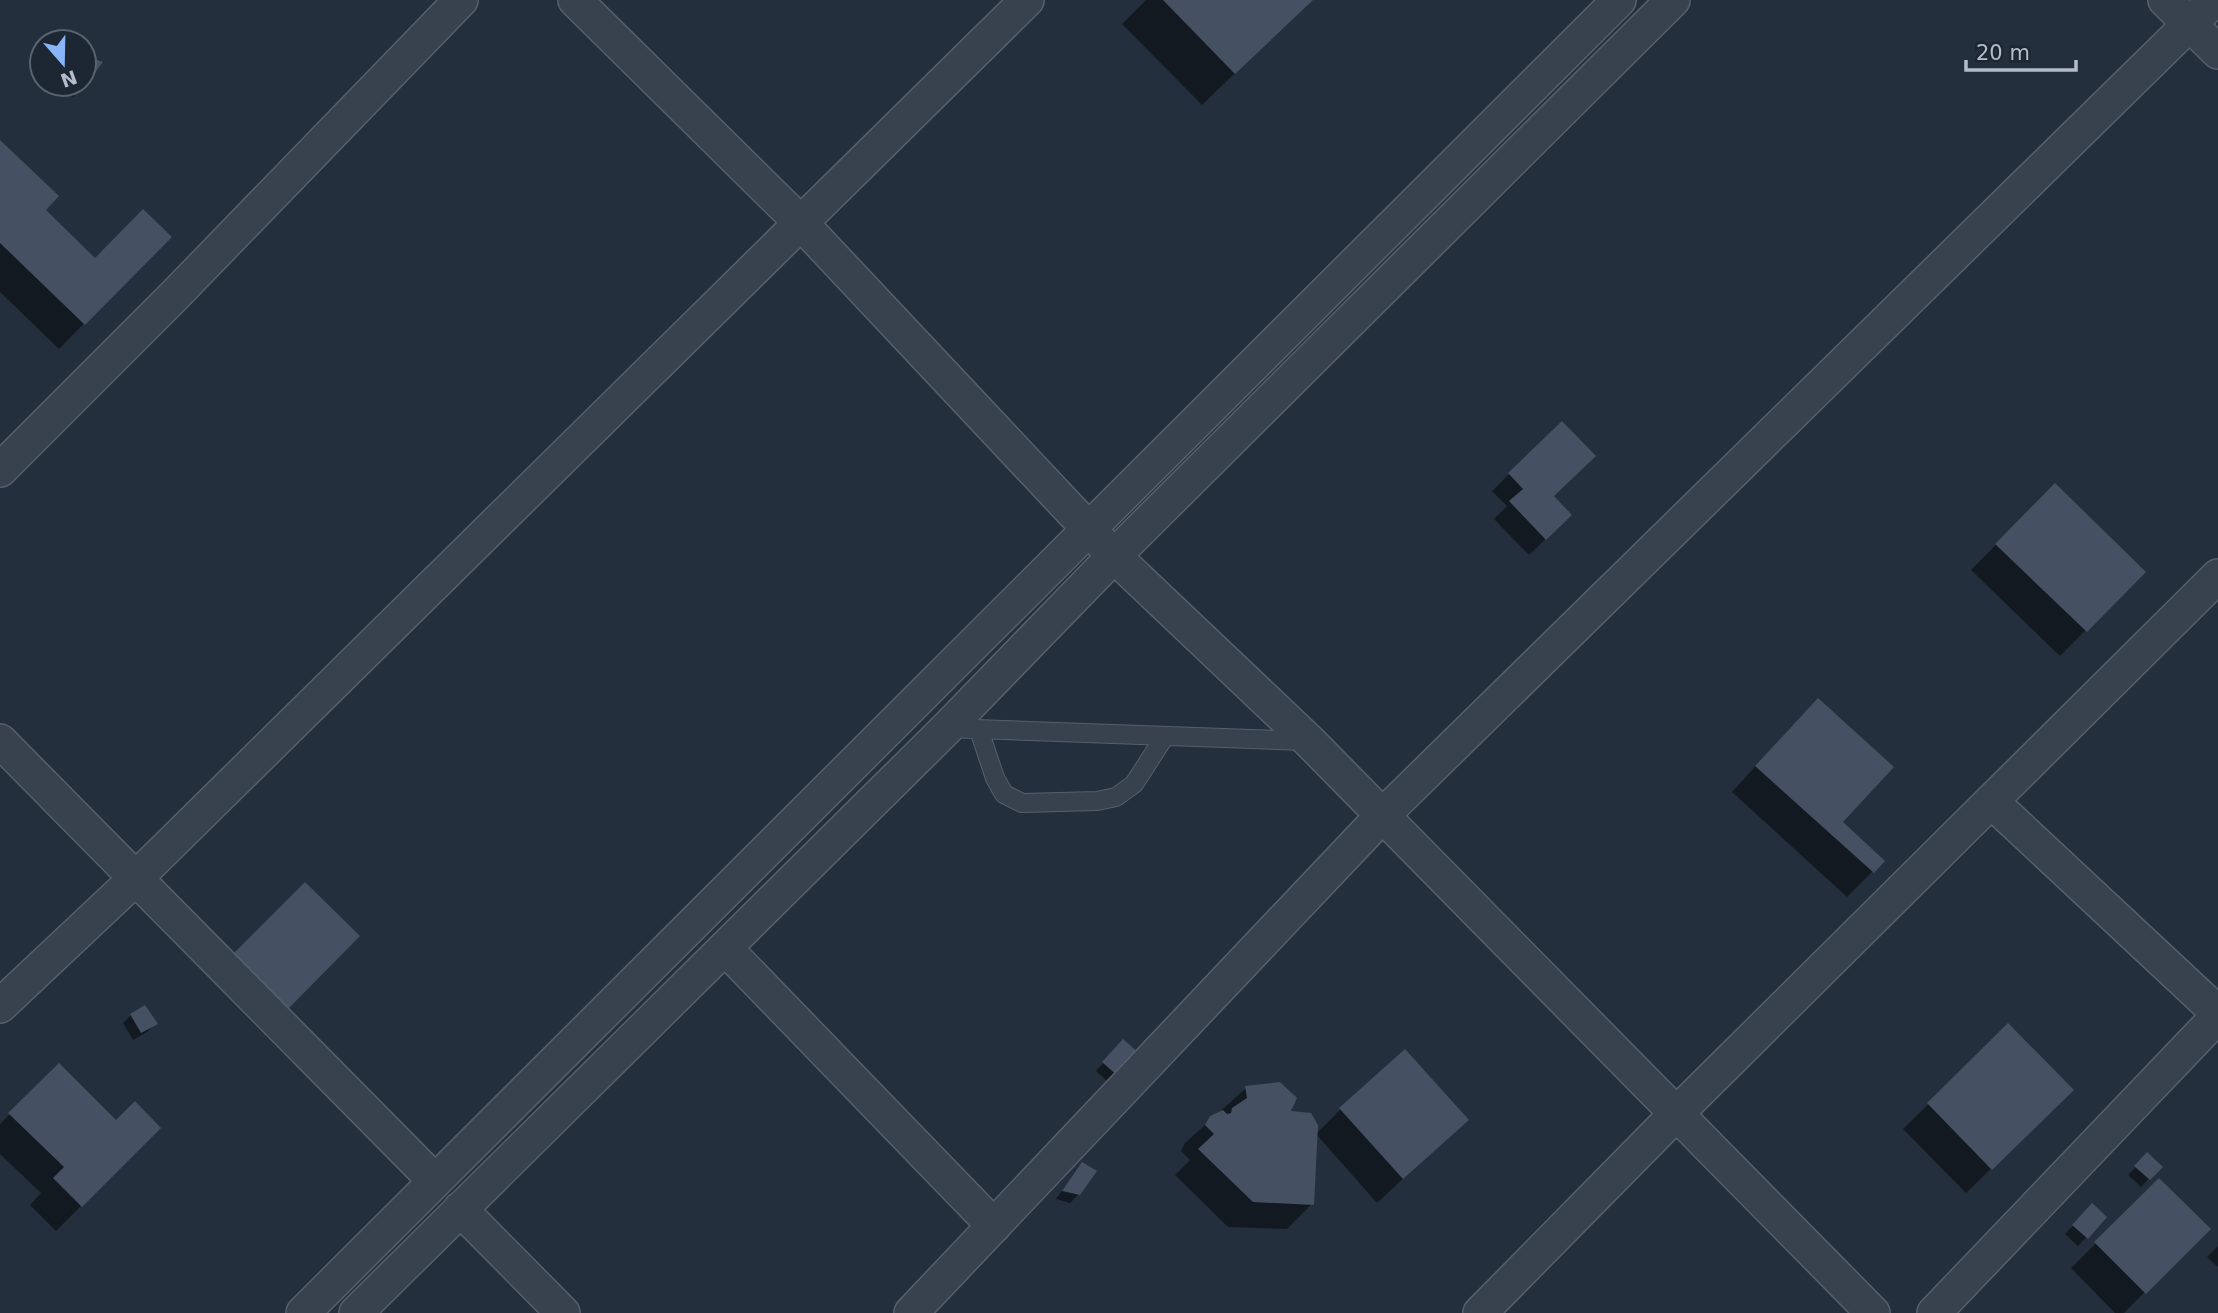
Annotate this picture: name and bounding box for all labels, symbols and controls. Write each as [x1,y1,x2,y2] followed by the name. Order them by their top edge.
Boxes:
[28,28,98,98] north arrow
[1966,28,2076,72] scale bar
[1976,41,2030,65] text: 20 m
[58,66,80,92] text: N

